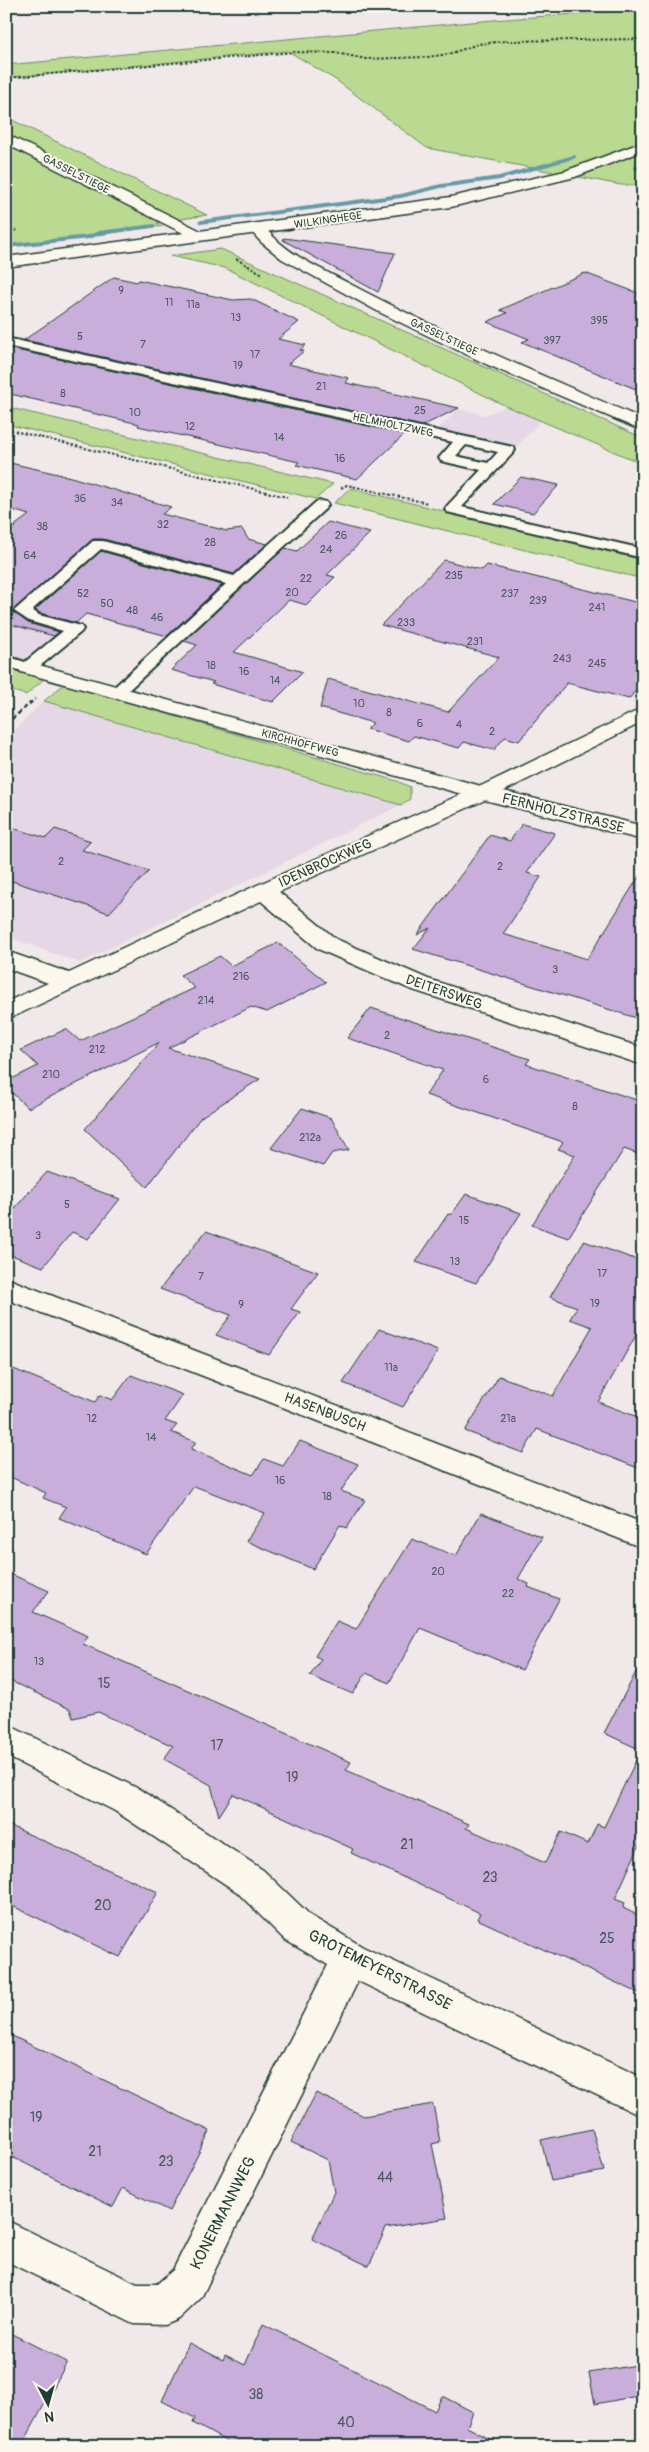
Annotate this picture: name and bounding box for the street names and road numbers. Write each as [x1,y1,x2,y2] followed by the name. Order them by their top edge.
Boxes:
[40,152,112,197] street label: GASSELSTIEGE
[293,209,363,231] street label: WILKINGHEGE
[408,316,480,359] street label: GASSELSTIEGE
[351,410,435,440] street label: HELMHOLTZWEG
[260,726,340,760] street label: KIRCHHOFFWEG
[500,790,626,836] street label: FERNHOLZSTRASSE
[276,835,374,891] street label: IDENBROCKWEG
[403,971,485,1013] street label: DEITERSWEG
[282,1389,368,1435] street label: HASENBUSCH
[305,1925,455,2015] street label: GROTEMEYERSTRASSE
[186,2153,260,2273] street label: KONERMANNWEG

